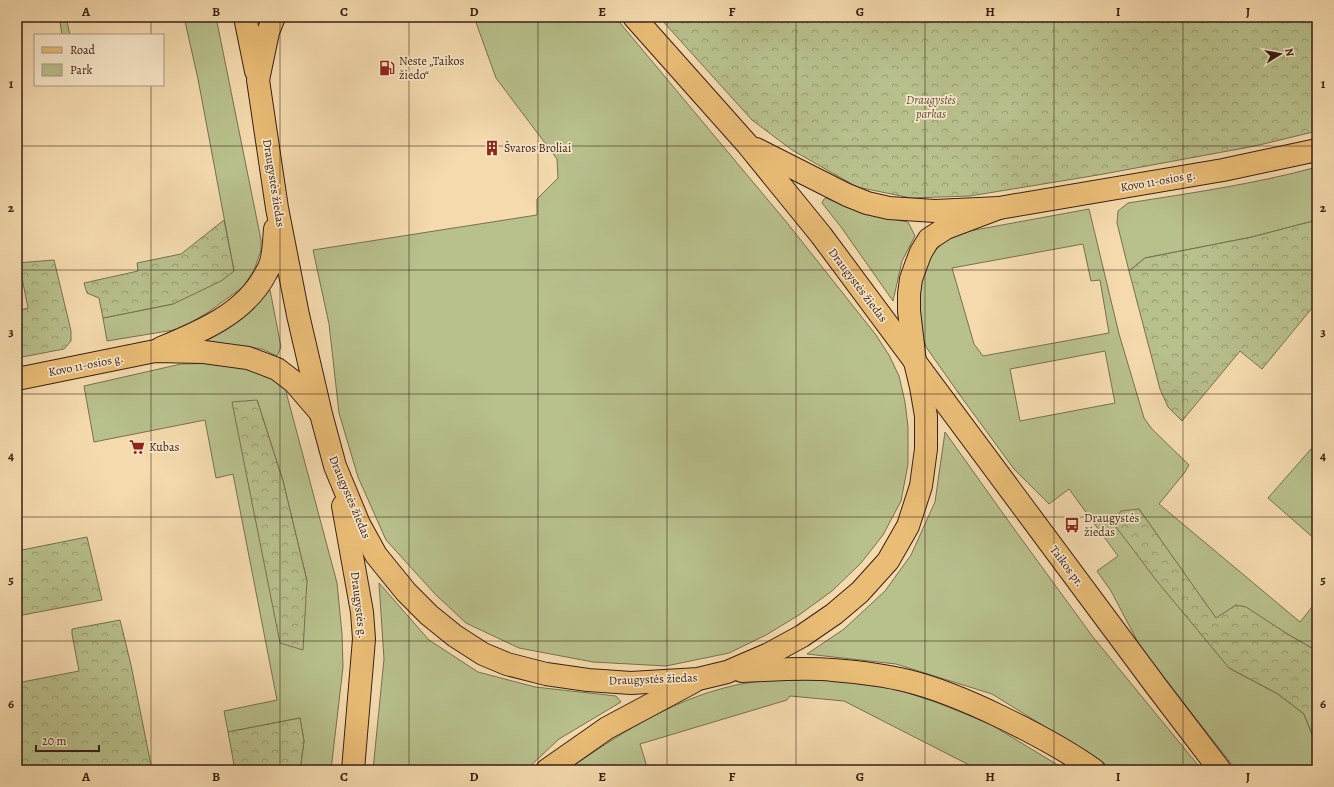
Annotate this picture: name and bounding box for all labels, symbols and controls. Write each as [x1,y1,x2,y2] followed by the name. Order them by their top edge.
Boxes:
[81,3,91,20] text: A
[212,3,220,20] text: B
[340,3,348,20] text: C
[469,3,479,20] text: D
[598,3,606,20] text: E
[729,3,736,20] text: F
[856,3,864,20] text: G
[985,3,995,20] text: H
[1116,3,1121,20] text: I
[1246,3,1250,20] text: J
[34,34,164,86] legend
[1260,34,1300,74] north arrow
[70,42,96,58] text: Road
[1281,47,1297,58] text: N
[399,53,464,83] place label: Neste „Taikos žiedo“
[378,59,396,77] fuel station icon: Neste „Taikos žiedo“
[70,62,93,78] text: Park
[9,75,14,92] text: 1
[1321,75,1326,92] text: 1
[906,92,956,122] park label: Draugystės parkas
[259,138,289,228] street label: Draugystės žiedas
[483,139,501,157] building icon: Švaros Broliai
[504,140,571,156] place label: Švaros Broliai
[1119,166,1197,196] street label: Kovo 11-osios g.
[8,199,15,216] text: 2
[1320,199,1327,216] text: 2
[825,245,891,325] street label: Draugystės žiedas
[8,323,14,340] text: 3
[1320,323,1326,340] text: 3
[47,350,125,380] street label: Kovo 11-osios g.
[128,438,146,456] supermarket icon: Kubas
[149,439,179,455] place label: Kubas
[8,447,14,464] text: 4
[1320,447,1326,464] text: 4
[325,453,375,541] street label: Draugystės žiedas
[1084,510,1140,540] place label: Draugystės žiedas
[1063,516,1081,534] bus stop icon: Draugystės žiedas
[1046,542,1088,590] street label: Taikos pr.
[8,571,14,588] text: 5
[347,571,371,639] street label: Draugystės g.
[1320,571,1326,588] text: 5
[608,669,698,689] street label: Draugystės žiedas
[8,695,14,712] text: 6
[1320,695,1326,712] text: 6
[36,727,99,753] scale bar
[42,733,66,749] text: 20 m
[81,768,91,785] text: A
[212,768,220,785] text: B
[340,768,348,785] text: C
[469,768,479,785] text: D
[598,768,606,785] text: E
[729,768,736,785] text: F
[856,768,864,785] text: G
[985,768,995,785] text: H
[1116,768,1121,785] text: I
[1246,768,1250,785] text: J

